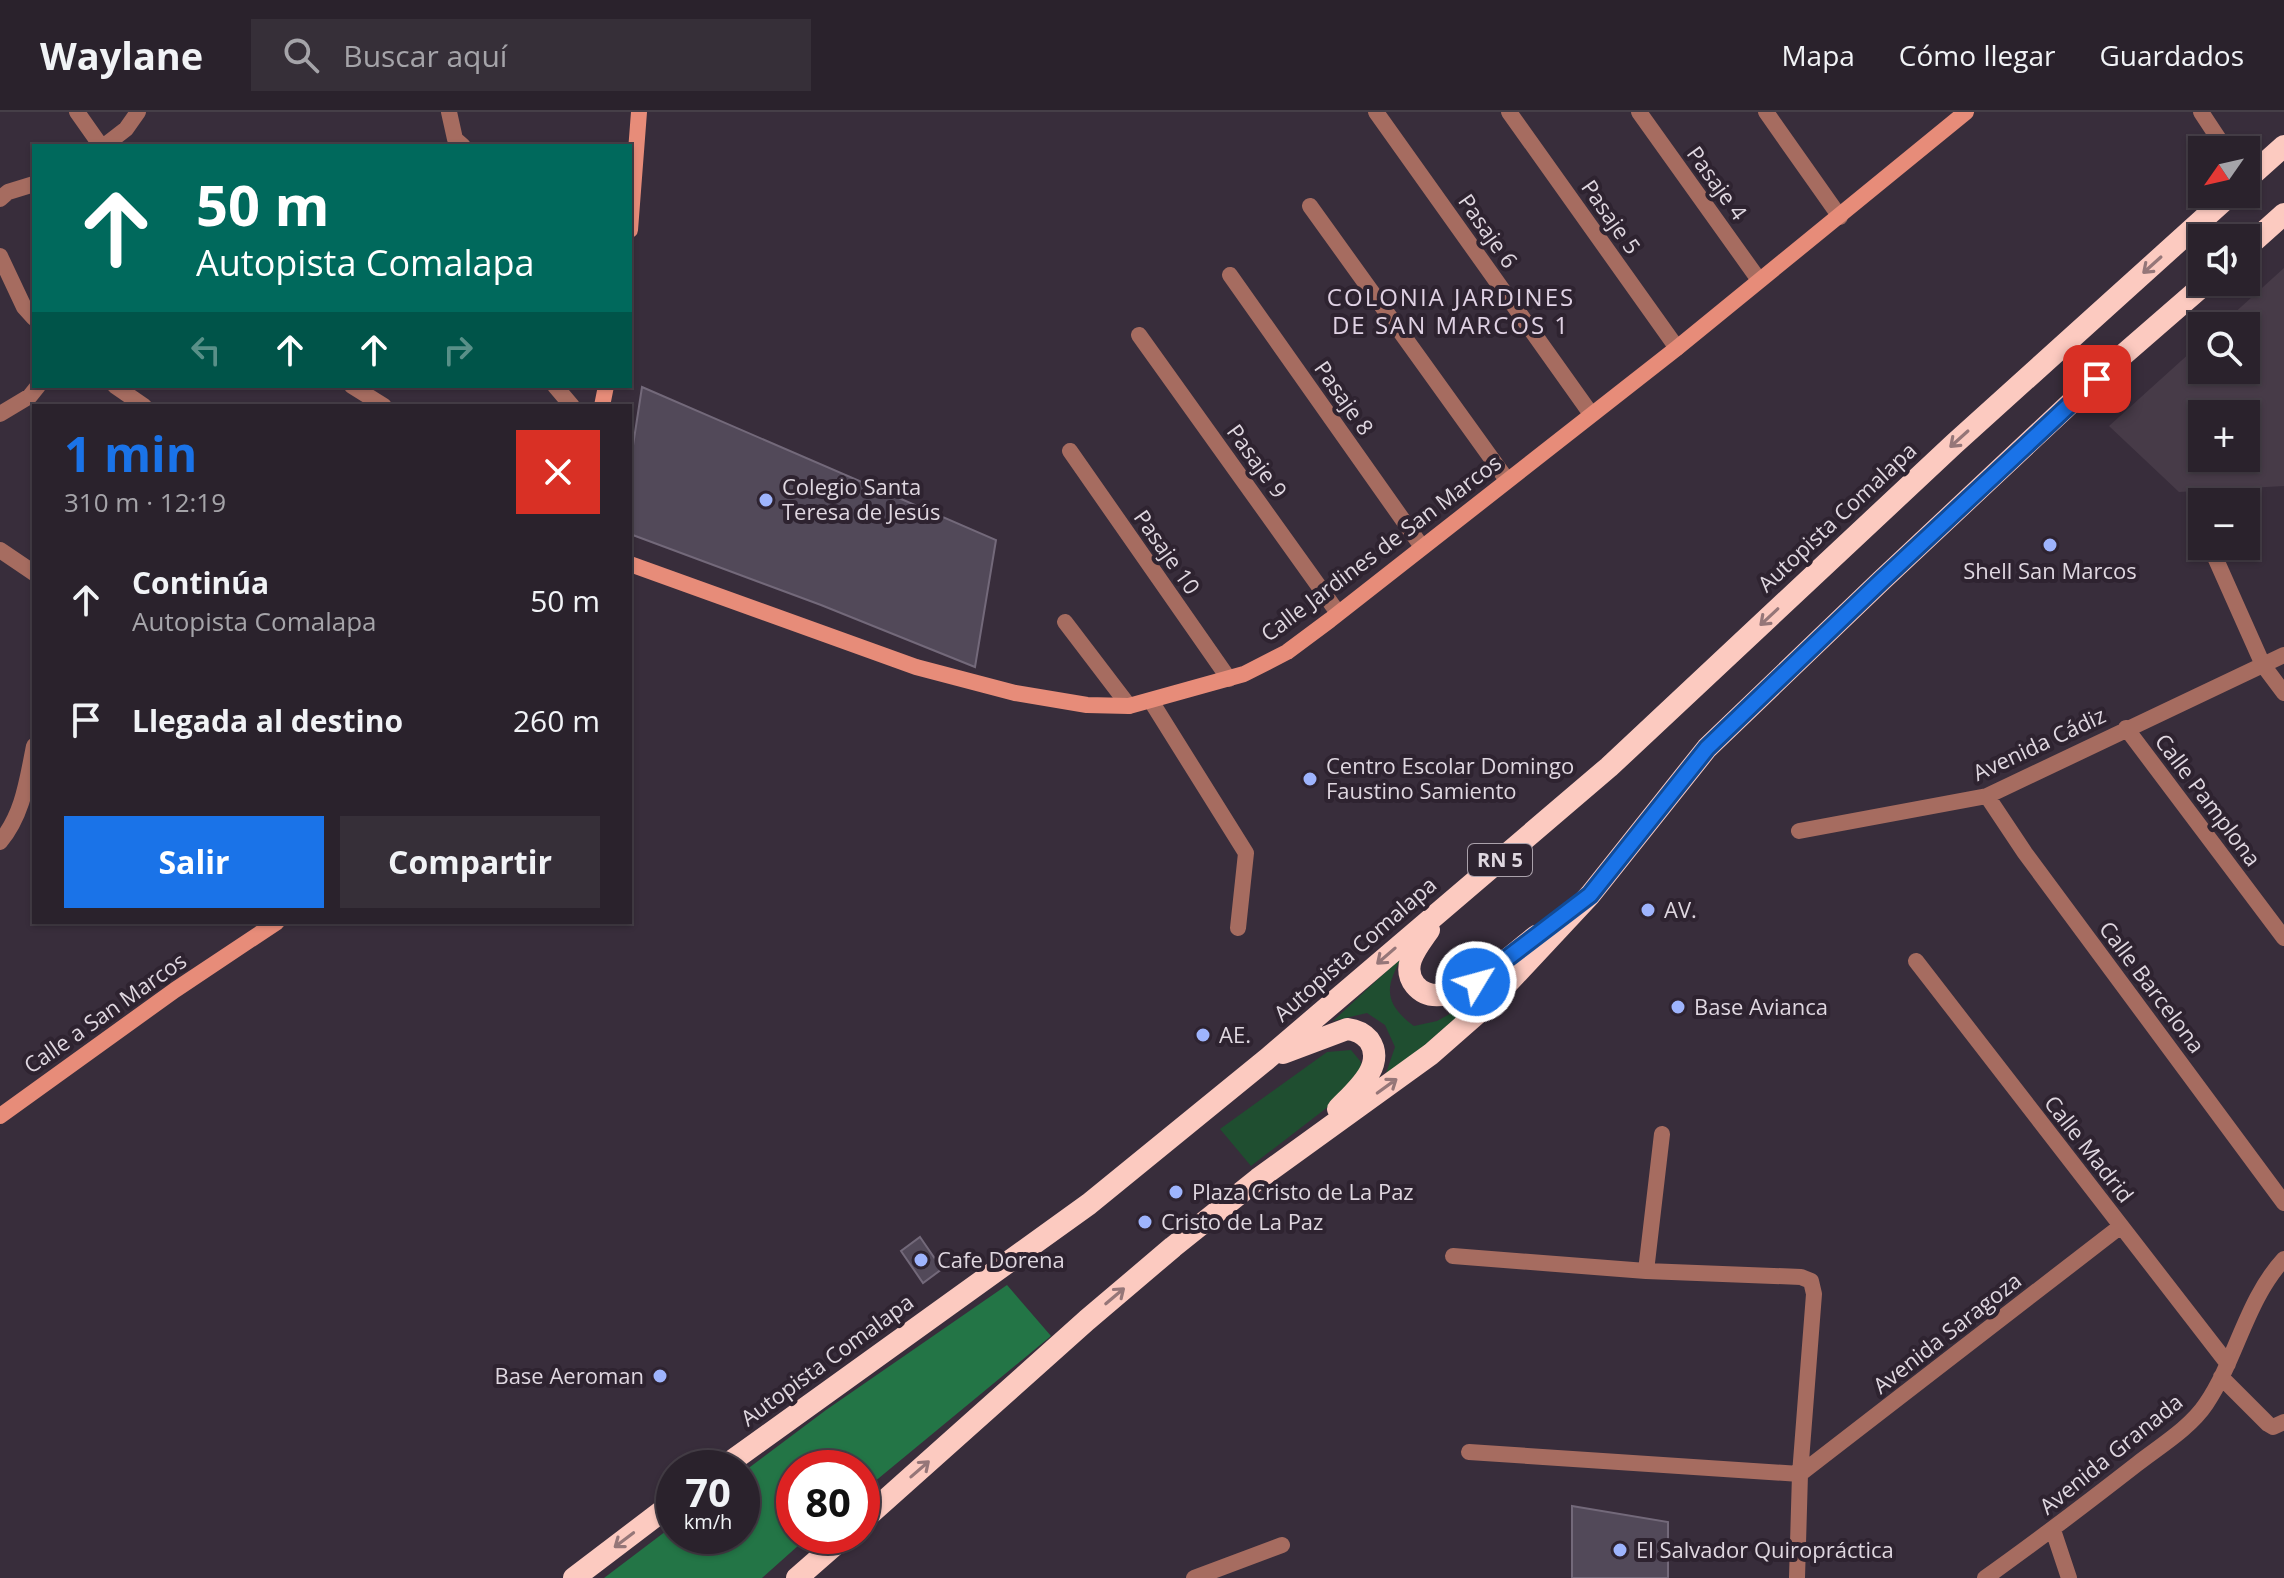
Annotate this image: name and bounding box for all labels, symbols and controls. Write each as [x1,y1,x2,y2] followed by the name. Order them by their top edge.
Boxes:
[251,19,811,91] search box
[40,29,203,81] text: Waylane
[279,33,323,77] icon: search
[343,35,507,76] text: Buscar aquí
[1781,36,1855,74] text: Mapa
[1899,36,2055,74] text: Cómo llegar
[2099,36,2244,74] text: Guardados
[2188,136,2260,208] north arrow
[2188,136,2260,560] map controls
[1681,139,1755,226] street label: Pasaje 4
[196,166,330,242] text: 50 m
[1575,173,1648,260] street label: Pasaje 5
[64,176,168,280] icon: ahead
[1452,187,1525,274] street label: Pasaje 6
[2188,224,2260,296] button: sound
[196,238,535,287] text: Autopista Comalapa
[2143,256,2163,274] one-way arrow
[1327,280,1575,341] district label: COLONIA JARDINES DE SAN MARCOS 1
[2188,312,2260,384] button: search
[184,328,228,372] icon: left
[268,328,312,372] icon: ahead
[352,328,396,372] icon: ahead
[436,328,480,372] icon: right
[2063,345,2131,413] pin
[1308,354,1381,441] street label: Pasaje 8
[2075,357,2119,401] icon: arrive
[2188,400,2260,472] button: +
[1221,417,1295,503] street label: Pasaje 9
[64,421,197,486] text: 1 min
[1949,429,1970,448] one-way arrow
[516,430,600,514] button: close
[1750,435,1922,598] street label: Autopista Comalapa
[1254,447,1507,648] street label: Calle Jardines de San Marcos
[782,471,941,526] place label: Colegio Santa Teresa de Jesús
[64,484,226,520] text: 310 m · 12:19
[2188,488,2260,560] button: −
[757,491,775,509] marker: Colegio Santa Teresa de Jesús
[1128,503,1208,600] street label: Pasaje 10
[2041,536,2059,554] marker: Shell San Marcos
[1963,555,2137,585] place label: Shell San Marcos
[132,562,269,603] text: Continúa
[64,578,108,622] icon: ahead
[530,580,600,621] text: 50 m
[132,603,377,639] text: Autopista Comalapa
[1759,607,1779,626] one-way arrow
[64,698,108,742] icon: arrive
[1967,699,2110,787] street label: Avenida Cádiz
[132,700,403,741] text: Llegada al destino
[513,700,600,741] text: 260 m
[2149,727,2269,872] street label: Calle Pamplona
[1326,750,1574,805] place label: Centro Escolar Domingo Faustino Samiento
[1301,770,1319,788] marker: Centro Escolar Domingo Faustino Samiento
[64,816,324,908] button: Salir
[340,816,600,908] button: Compartir
[1468,844,1532,876] road number: RN 5
[1266,869,1442,1027] street label: Autopista Comalapa
[1664,894,1697,924] place label: AV.
[1639,901,1657,919] marker: AV.
[2093,914,2212,1059] street label: Calle Barcelona
[1434,940,1518,1024] position arrow
[17,945,192,1080] street label: Calle a San Marcos
[1377,947,1397,965] one-way arrow
[1694,991,1828,1021] place label: Base Avianca
[1669,998,1687,1016] marker: Base Avianca
[1219,1019,1251,1049] place label: AE.
[1194,1026,1212,1044] marker: AE.
[1375,1078,1397,1094] one-way arrow
[2038,1088,2141,1208] street label: Calle Madrid
[1192,1176,1414,1206] place label: Plaza Cristo de La Paz
[1167,1183,1185,1201] marker: Plaza Cristo de La Paz
[1161,1206,1323,1236] place label: Cristo de La Paz
[1136,1213,1154,1231] marker: Cristo de La Paz
[937,1244,1065,1274] place label: Cafe Dorena
[912,1251,930,1269] marker: Cafe Dorena
[1866,1265,2027,1400] street label: Avenida Saragoza
[734,1286,919,1432] street label: Autopista Comalapa
[1104,1287,1124,1305] one-way arrow
[494,1360,644,1390] place label: Base Aeroman
[651,1367,669,1385] marker: Base Aeroman
[2032,1386,2188,1520] street label: Avenida Granada
[776,1450,880,1554] speed limit sign: 80
[910,1460,930,1478] one-way arrow
[685,1464,731,1519] text: 70
[684,1508,732,1535] text: km/h
[613,1531,635,1548] one-way arrow
[1636,1534,1894,1564] place label: El Salvador Quiropráctica
[1611,1541,1629,1559] marker: El Salvador Quiropráctica

